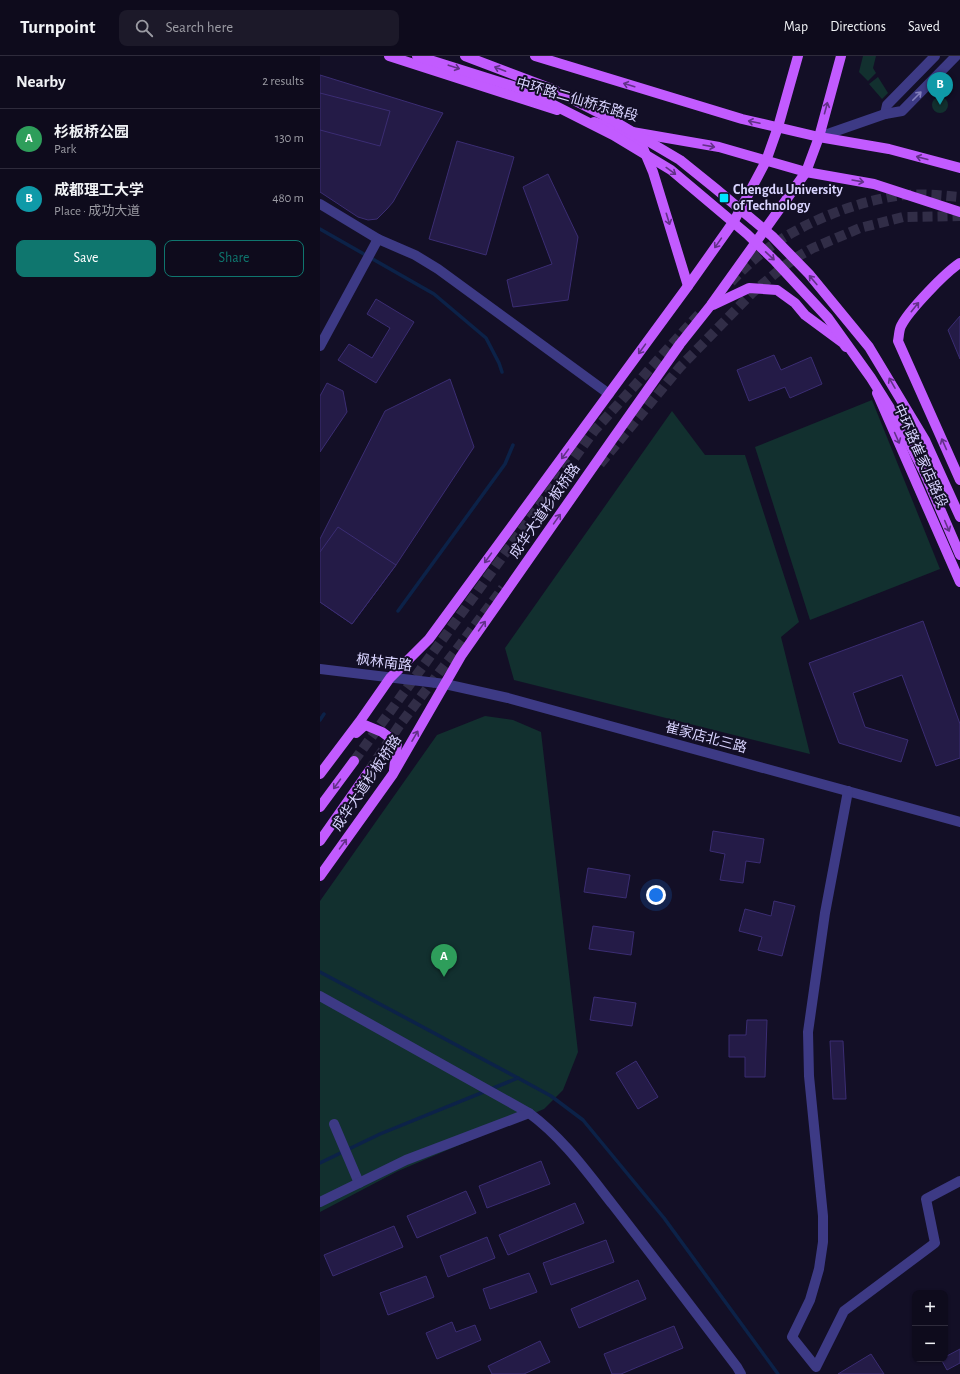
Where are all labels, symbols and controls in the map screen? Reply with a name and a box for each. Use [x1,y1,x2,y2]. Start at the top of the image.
search box [119,10,399,46]
icon: search [133,17,155,39]
text: Turnpoint [20,18,95,37]
text: Search here [165,20,233,35]
text: Map [784,20,808,34]
text: Directions [830,20,886,34]
text: Saved [908,20,940,34]
one-way arrow [447,64,460,71]
one-way arrow [494,65,506,73]
pin: B [927,72,953,105]
text: Nearby [16,73,66,90]
street label: 中环路二仙桥东路段 [515,74,640,124]
text: 2 results [262,75,304,88]
one-way arrow [623,81,636,88]
one-way arrow [912,91,922,101]
one-way arrow [823,102,831,115]
one-way arrow [747,117,760,125]
text: 杉板桥公园 [54,125,129,140]
text: A [25,132,33,145]
text: 130 m [275,132,304,145]
one-way arrow [702,142,715,150]
text: Park [54,143,76,156]
one-way arrow [916,154,929,161]
one-way arrow [666,167,677,175]
one-way arrow [851,178,864,186]
text: 成都理工大学 [54,183,144,198]
place label: Chengdu University of Technology [733,183,844,213]
text: B [25,192,33,205]
text: 480 m [272,192,304,205]
marker: Chengdu University of Technology [718,192,730,204]
text: Place · 成功大道 [54,205,140,218]
one-way arrow [664,213,672,225]
one-way arrow [714,238,722,249]
button: Save [16,240,156,277]
button: Share [164,240,304,277]
one-way arrow [765,251,775,260]
one-way arrow [809,274,818,285]
one-way arrow [911,302,919,313]
one-way arrow [638,343,646,354]
one-way arrow [887,377,895,389]
street label: 中环路崔家店路段 [891,401,951,510]
one-way arrow [893,431,901,443]
one-way arrow [940,438,948,450]
one-way arrow [561,448,569,459]
street label: 成华大道杉板桥路 [506,460,583,561]
one-way arrow [553,514,561,525]
one-way arrow [944,520,952,532]
one-way arrow [484,553,492,564]
one-way arrow [478,620,487,631]
street label: 枫林南路 [355,652,413,673]
street label: 崔家店北三路 [664,718,749,756]
one-way arrow [411,730,419,742]
street label: 成华大道杉板桥路 [328,732,404,833]
one-way arrow [333,778,341,789]
one-way arrow [339,839,347,850]
your location [646,885,666,905]
pin: A [431,944,457,977]
map controls [912,1290,948,1362]
button: + [912,1290,948,1326]
button: − [912,1326,948,1362]

